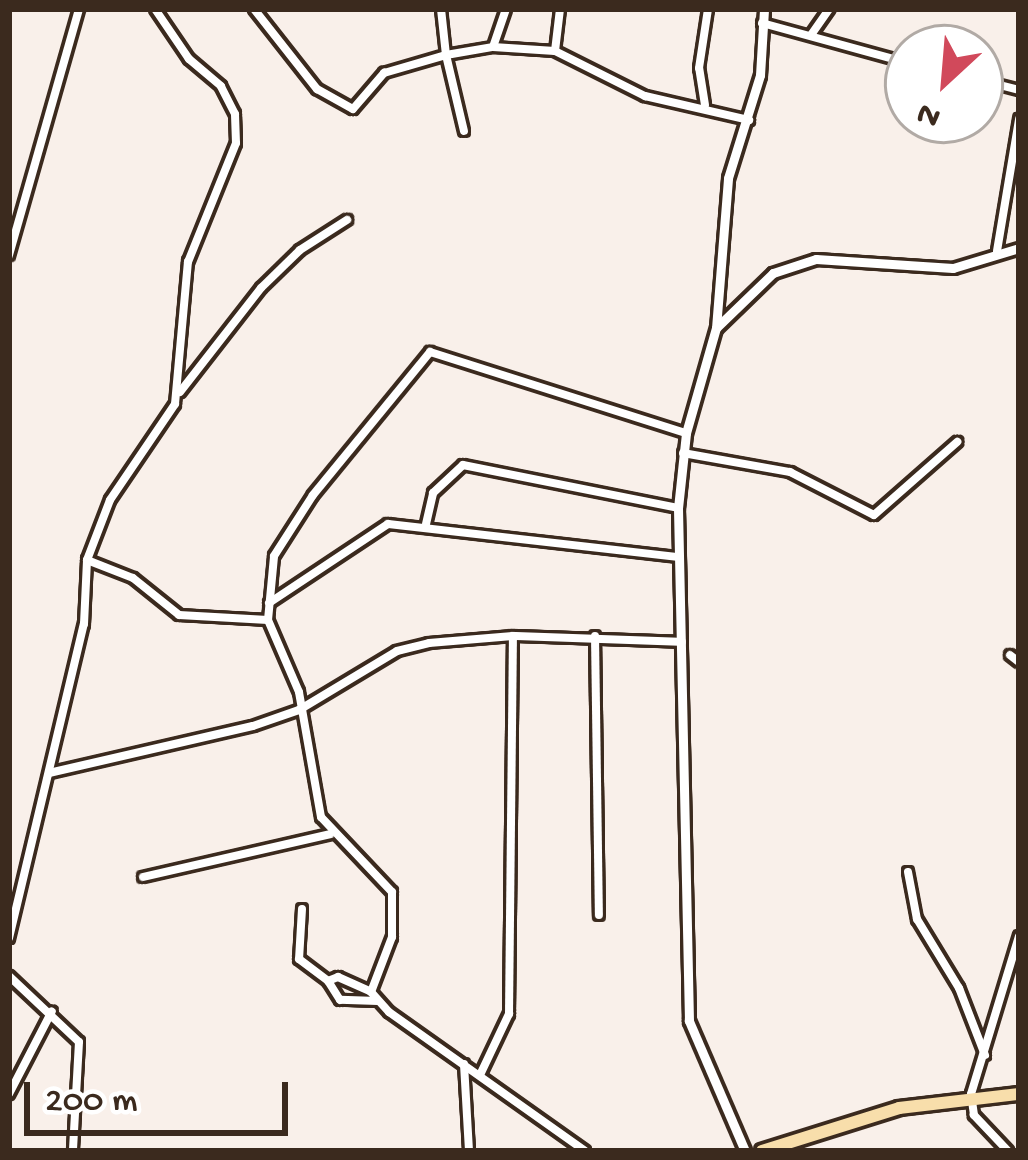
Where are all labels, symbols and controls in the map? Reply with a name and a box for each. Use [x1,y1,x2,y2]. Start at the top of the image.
north arrow [884,24,1004,144]
text: N [912,92,948,135]
scale bar [30,1058,294,1132]
text: 200 m [45,1081,138,1124]

